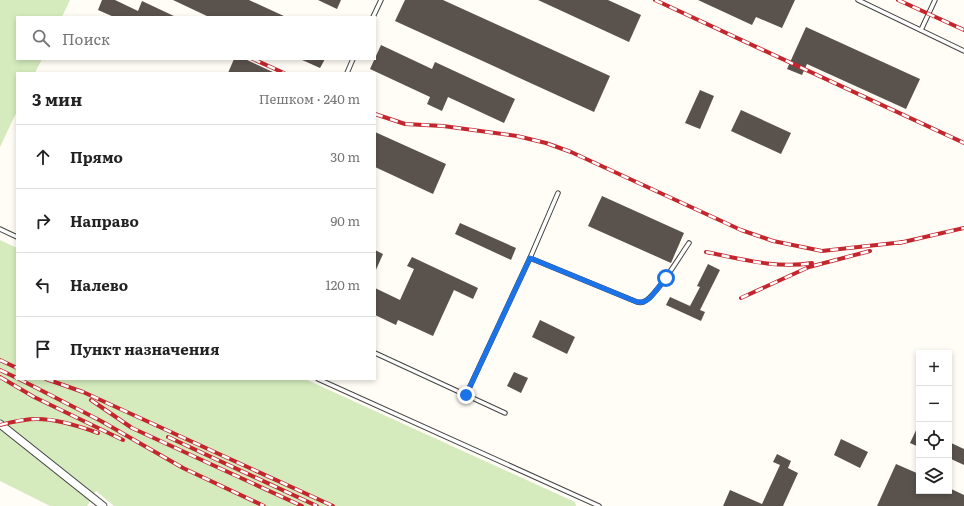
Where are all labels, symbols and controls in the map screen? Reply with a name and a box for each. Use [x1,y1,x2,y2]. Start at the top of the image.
search box [16,16,376,60]
icon: search [30,27,52,49]
text: Поиск [62,27,110,50]
text: 3 мин [32,86,82,111]
text: Пешком · 240 m [259,89,360,108]
text: Прямо [70,145,123,168]
icon: ahead [32,146,54,168]
text: 30 m [330,147,360,166]
text: Направо [70,209,139,232]
icon: right [32,210,54,232]
text: 90 m [330,211,360,230]
route start [657,269,675,287]
text: Налево [70,273,128,296]
icon: left [32,274,54,296]
text: 120 m [325,275,360,294]
text: Пункт назначения [70,337,220,360]
icon: arrive [32,338,54,360]
map controls [916,350,952,494]
button: + [916,350,952,386]
route end [457,386,475,404]
button: − [916,386,952,422]
button: locate [916,422,952,458]
button: layers [916,458,952,494]

